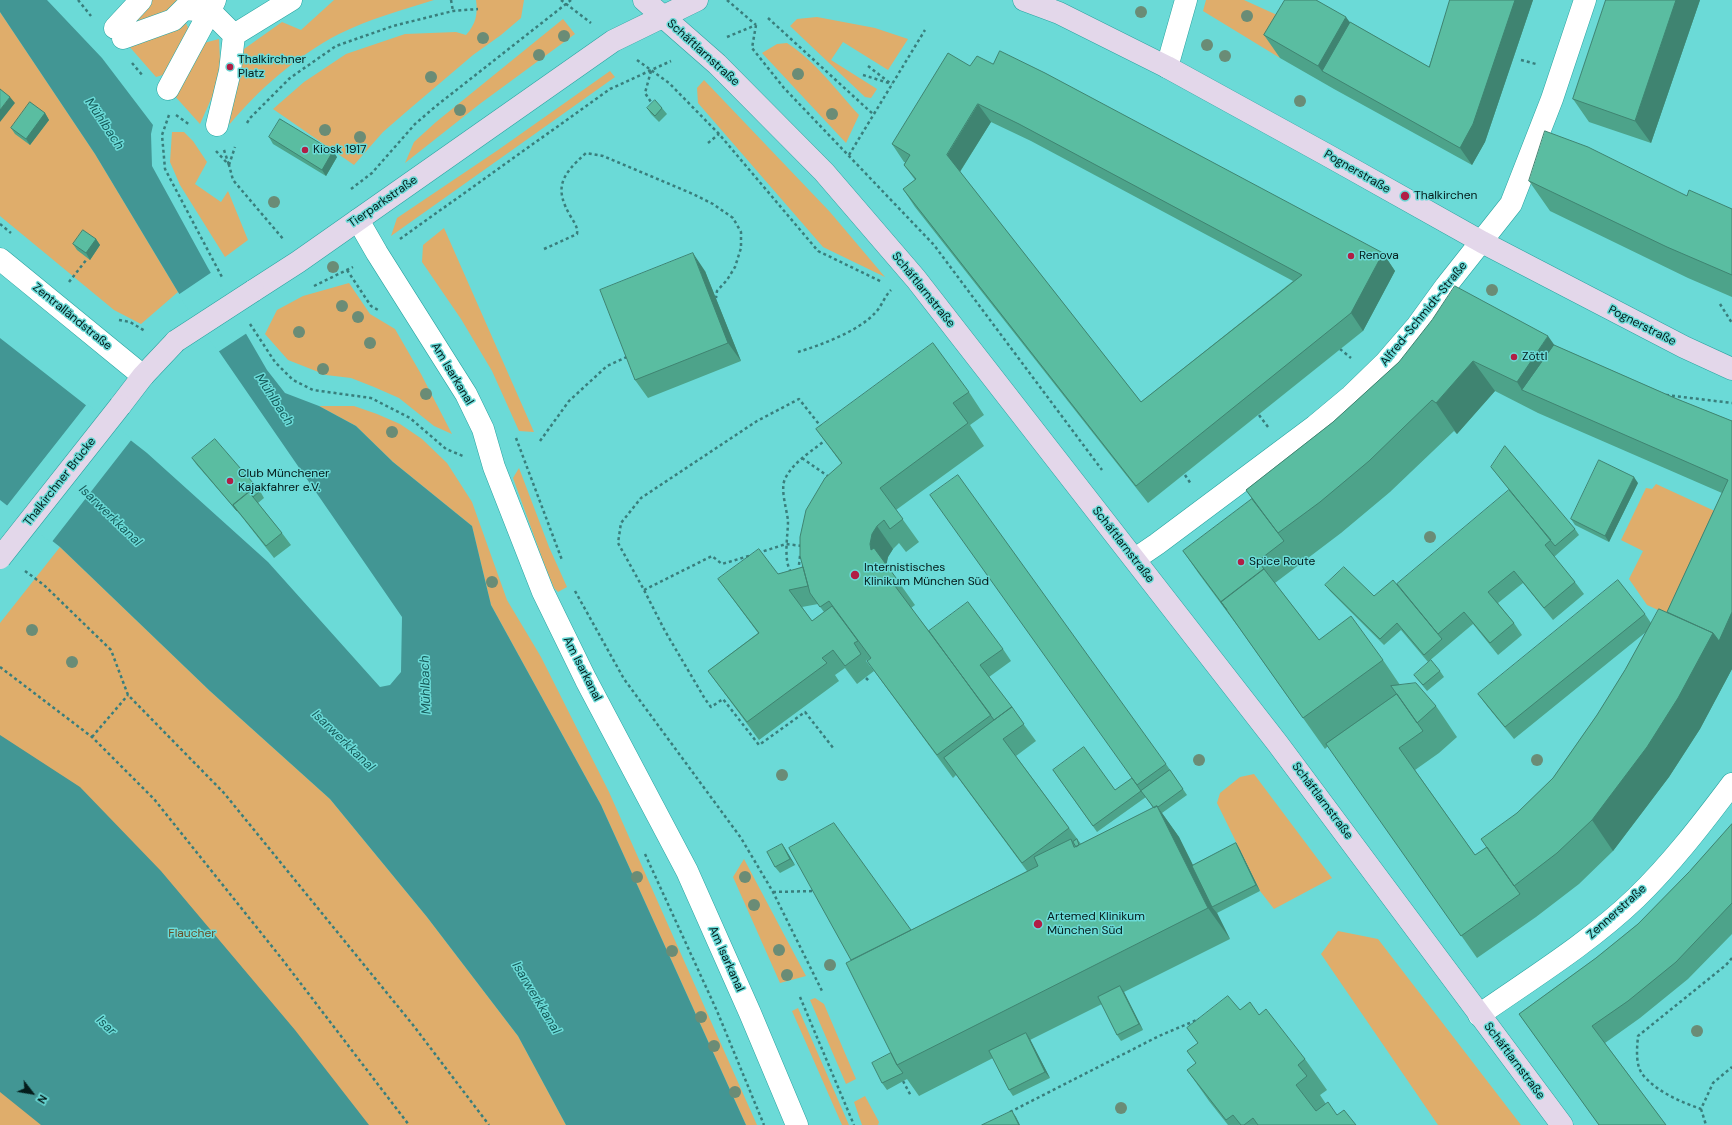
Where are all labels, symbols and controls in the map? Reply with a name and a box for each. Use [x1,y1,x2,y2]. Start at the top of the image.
street label: Schäftlarnstraße [664,17,742,89]
place label: Thalkirchner Platz [238,53,306,81]
marker: Thalkirchner Platz [225,62,235,72]
water label: Mühlbach [81,95,127,153]
place label: Kiosk 1917 [313,143,366,157]
marker: Kiosk 1917 [300,145,310,155]
street label: Pognerstraße [1321,147,1393,197]
street label: Tierparkstraße [346,173,420,231]
place label: Thalkirchen [1414,189,1477,203]
marker: Thalkirchen [1399,190,1411,202]
street label: Schäftlarnstraße [888,249,958,331]
place label: Renova [1359,249,1399,263]
marker: Renova [1346,251,1356,261]
street label: Alfred-Schmidt-Straße [1378,259,1470,369]
street label: Zentralländstraße [29,281,115,353]
street label: Pognerstraße [1606,303,1678,349]
street label: Am Isarkanal [428,340,476,408]
place label: Zöttl [1522,350,1547,364]
marker: Zöttl [1509,352,1519,362]
water label: Mühlbach [251,371,297,429]
street label: Thalkirchner Brücke [21,435,99,529]
place label: Club Münchener Kajakfahrer e.V. [238,467,329,495]
marker: Club Münchener Kajakfahrer e.V. [225,476,235,486]
water label: Isarwerkkanal [75,482,145,550]
street label: Schäftlarnstraße [1089,504,1157,586]
place label: Spice Route [1249,555,1315,569]
marker: Spice Route [1236,557,1246,567]
place label: Internistisches Klinikum München Süd [864,561,989,589]
marker: Internistisches Klinikum München Süd [849,569,861,581]
street label: Am Isarkanal [560,634,604,704]
water label: Mühlbach [417,655,435,715]
water label: Isarwerkkanal [308,707,378,775]
street label: Schäftlarnstraße [1288,760,1356,842]
street label: Zennerstraße [1585,882,1649,942]
place label: Artemed Klinikum München Süd [1047,910,1145,938]
marker: Artemed Klinikum München Süd [1032,918,1044,930]
street label: Am Isarkanal [705,924,747,994]
park label: Flaucher [168,927,216,941]
water label: Isarwerkkanal [508,959,564,1037]
water label: Isar [93,1013,119,1039]
street label: Schäftlarnstraße [1480,1020,1548,1102]
north arrow [12,1073,52,1113]
text: N [34,1092,50,1106]

